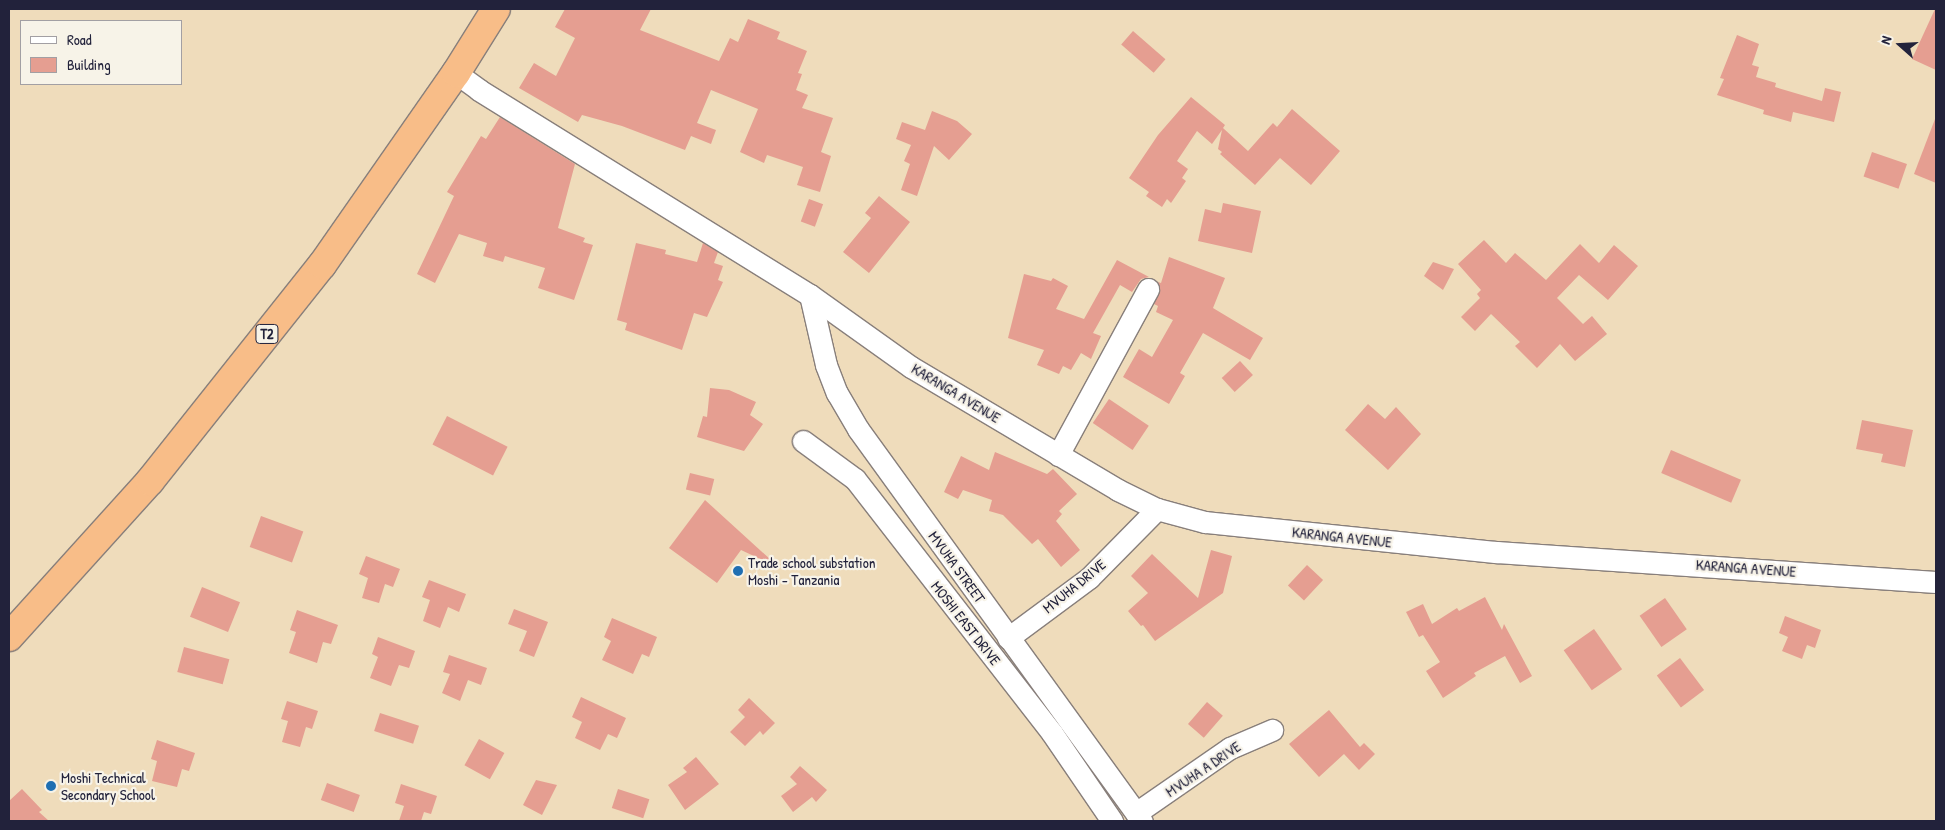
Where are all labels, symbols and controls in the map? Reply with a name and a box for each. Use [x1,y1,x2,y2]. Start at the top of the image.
legend [20,20,182,85]
north arrow [1875,20,1925,70]
text: Road [67,29,92,50]
text: N [1875,33,1896,47]
text: Building [67,54,111,75]
road number: T2 [254,322,280,346]
street label: KARANGA AVENUE [908,359,1004,427]
street label: KARANGA AVENUE [1291,523,1393,551]
street label: MVUHA STREET [925,528,989,606]
place label: Trade school substation Moshi - Tanzania [748,553,875,588]
street label: MVUHA DRIVE [1039,555,1109,617]
street label: KARANGA AVENUE [1695,556,1797,580]
marker: Trade school substation Moshi - Tanzania [732,565,744,577]
street label: MOSHI EAST DRIVE [928,577,1004,669]
street label: MVUHA A DRIVE [1162,737,1244,801]
place label: Moshi Technical Secondary School [61,768,155,803]
marker: Moshi Technical Secondary School [45,780,57,792]

